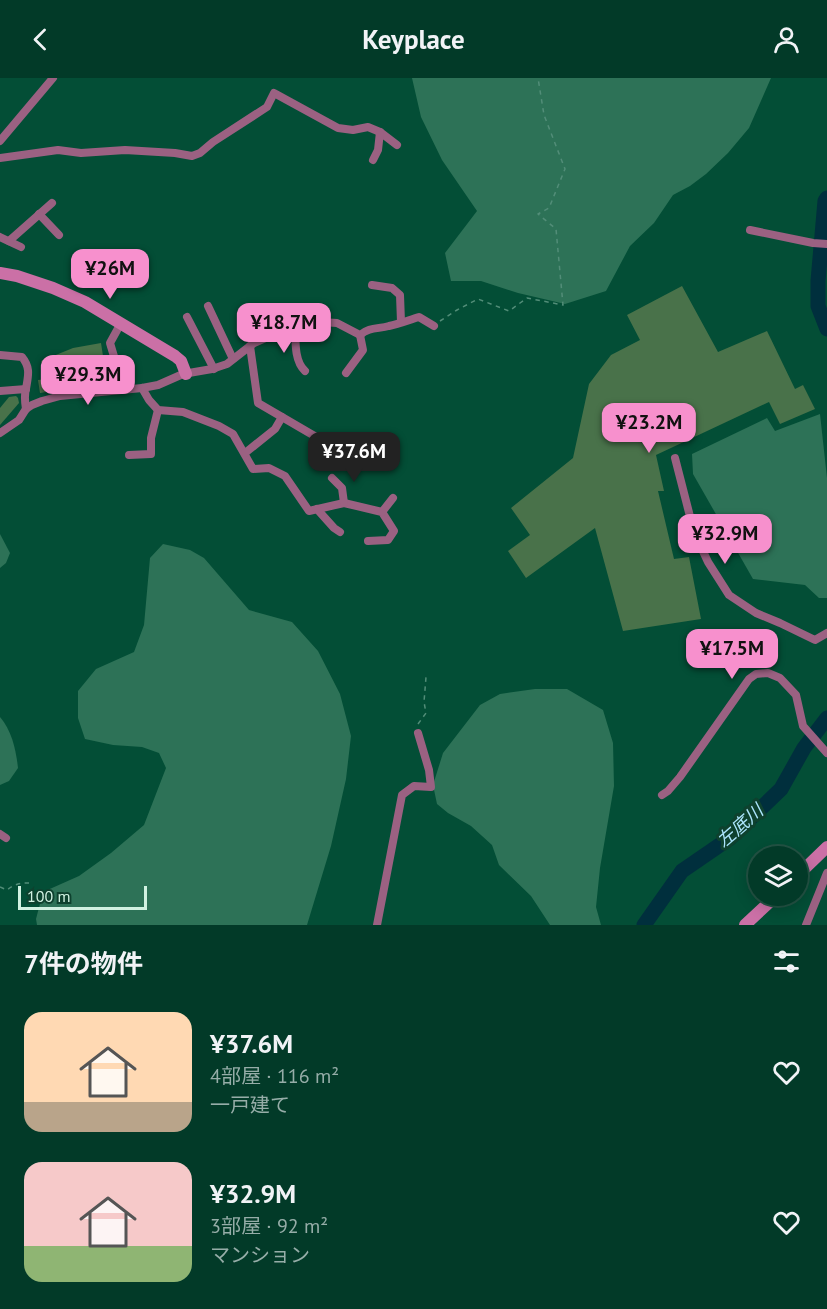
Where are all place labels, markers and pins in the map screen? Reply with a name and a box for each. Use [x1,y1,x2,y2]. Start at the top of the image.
pin: ¥26M [74,249,146,300]
pin: ¥18.7M [235,303,333,354]
pin: ¥29.3M [39,355,137,406]
pin: ¥23.2M [600,403,698,454]
pin: ¥37.6M [305,432,403,483]
pin: ¥32.9M [676,514,774,565]
pin: ¥17.5M [683,629,781,680]

